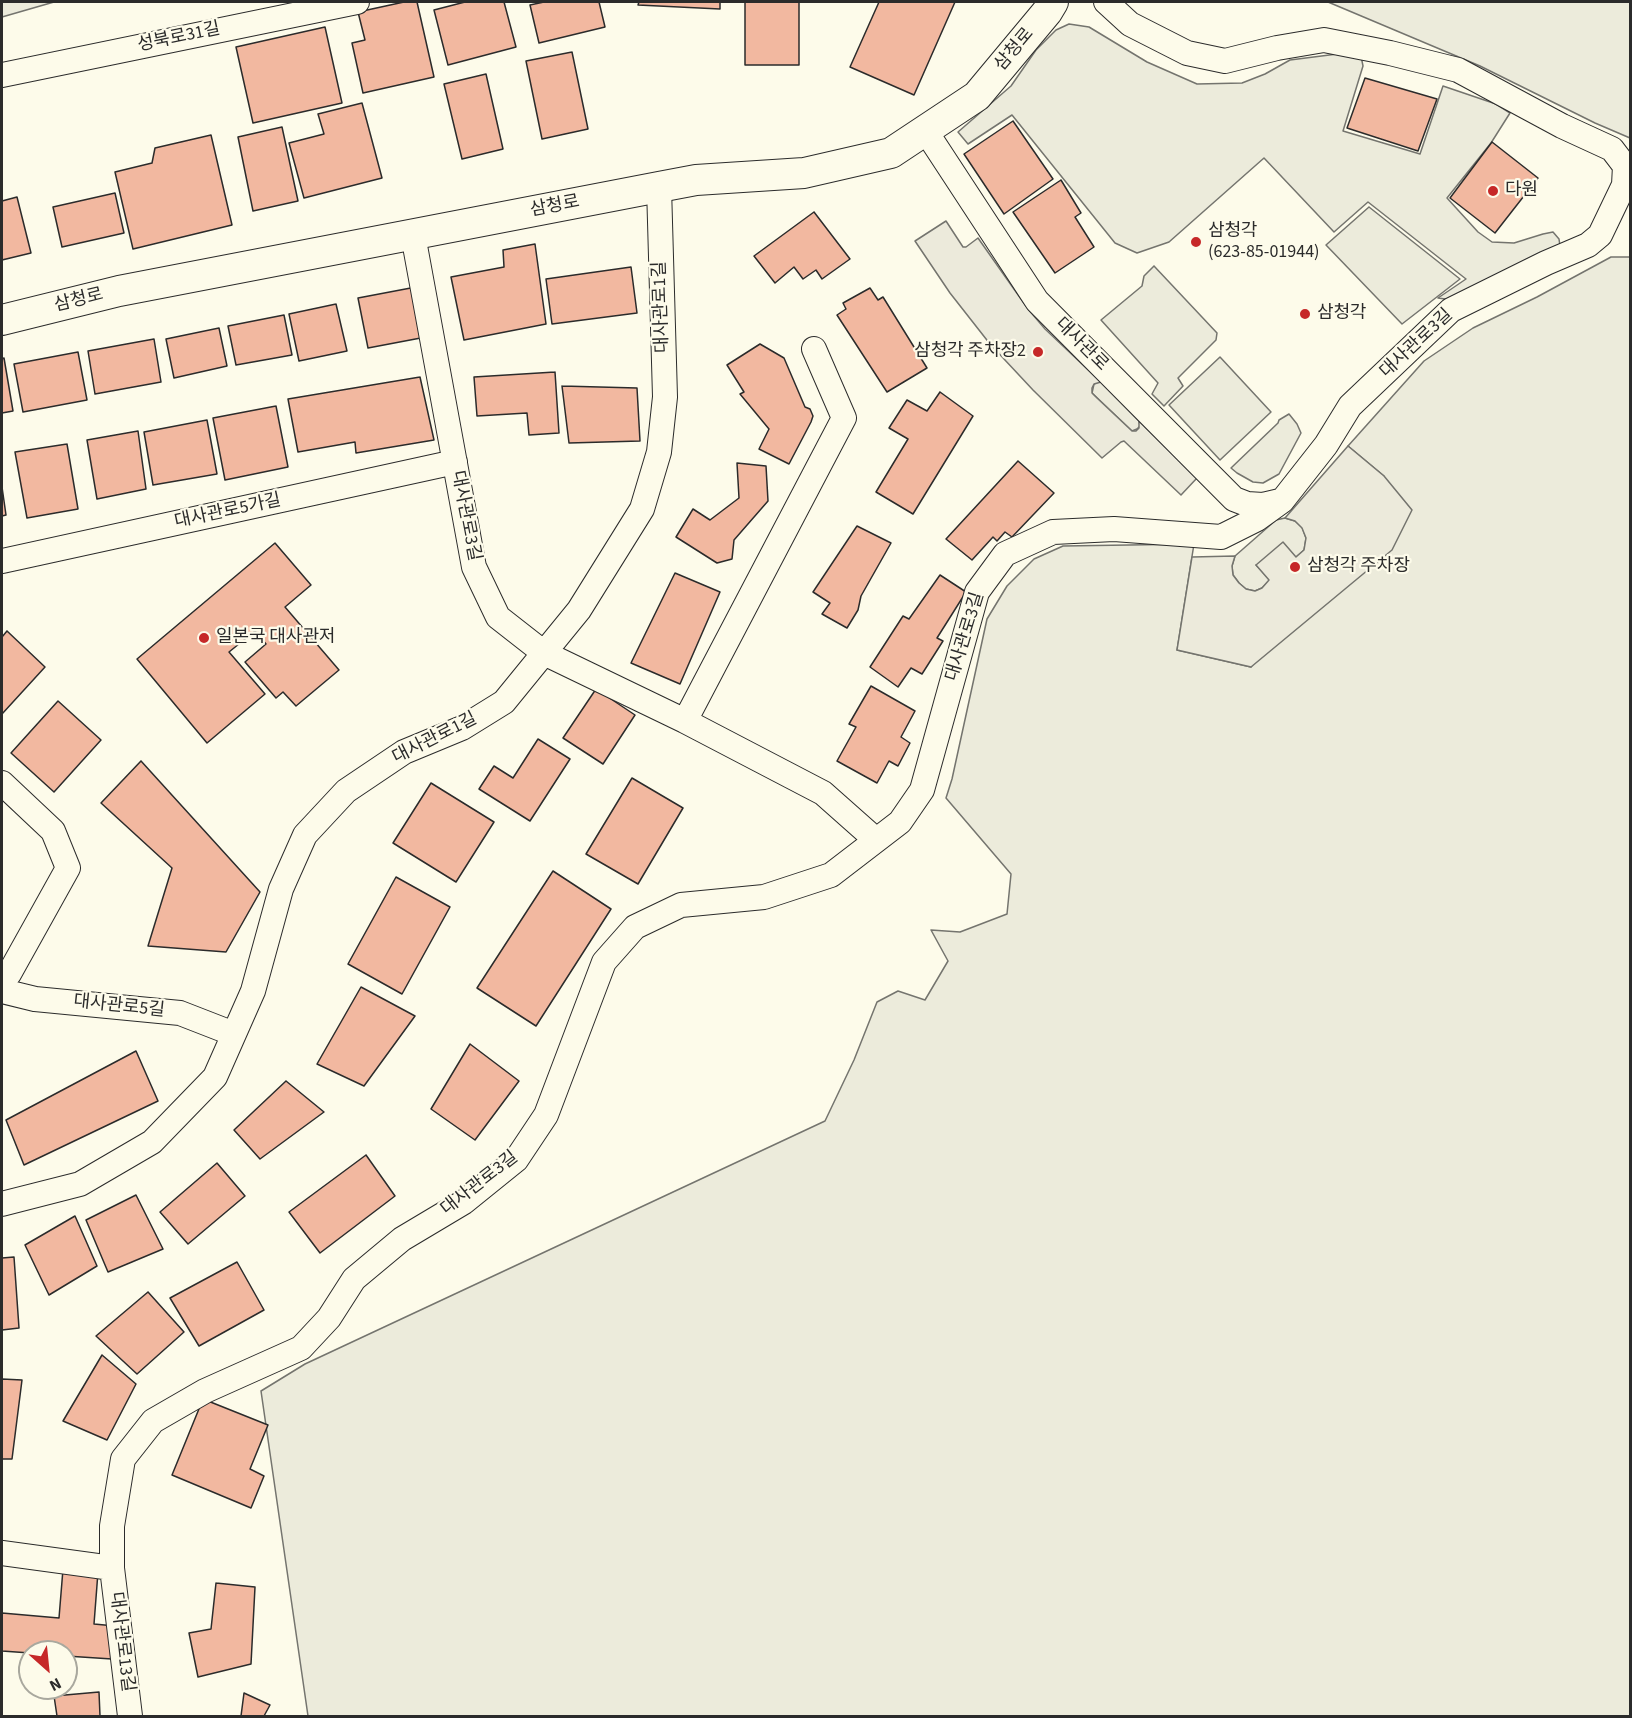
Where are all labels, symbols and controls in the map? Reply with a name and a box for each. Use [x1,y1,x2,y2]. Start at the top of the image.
street label: 성북로31길 [136,19,222,57]
street label: 삼청로 [991,24,1039,76]
place label: 다원 [1505,180,1538,202]
marker: 다원 [1486,184,1500,198]
street label: 삼청로 [529,192,581,222]
place label: 삼청각 (623-85-01944) [1208,221,1320,264]
marker: 삼청각 (623-85-01944) [1189,235,1203,249]
street label: 대사관로1길 [650,261,674,353]
street label: 삼청로 [52,285,106,317]
place label: 삼청각 [1317,303,1367,325]
street label: 대사관로3길 [1376,305,1458,383]
marker: 삼청각 [1298,307,1312,321]
street label: 대사관로 [1050,314,1112,376]
place label: 삼청각 주차장2 [914,341,1026,363]
marker: 삼청각 주차장2 [1031,345,1045,359]
street label: 대사관로3길 [446,469,484,563]
street label: 대사관로5가길 [173,490,283,534]
place label: 삼청각 주차장 [1307,556,1410,578]
marker: 삼청각 주차장 [1288,560,1302,574]
street label: 대사관로3길 [942,590,990,684]
place label: 일본국 대사관저 [216,627,336,649]
marker: 일본국 대사관저 [197,631,211,645]
street label: 대사관로1길 [389,709,481,769]
street label: 대사관로5길 [72,991,166,1023]
street label: 대사관로3길 [437,1147,523,1221]
street label: 대사관로13길 [104,1591,138,1693]
north arrow [18,1640,78,1700]
text: N [46,1672,65,1696]

